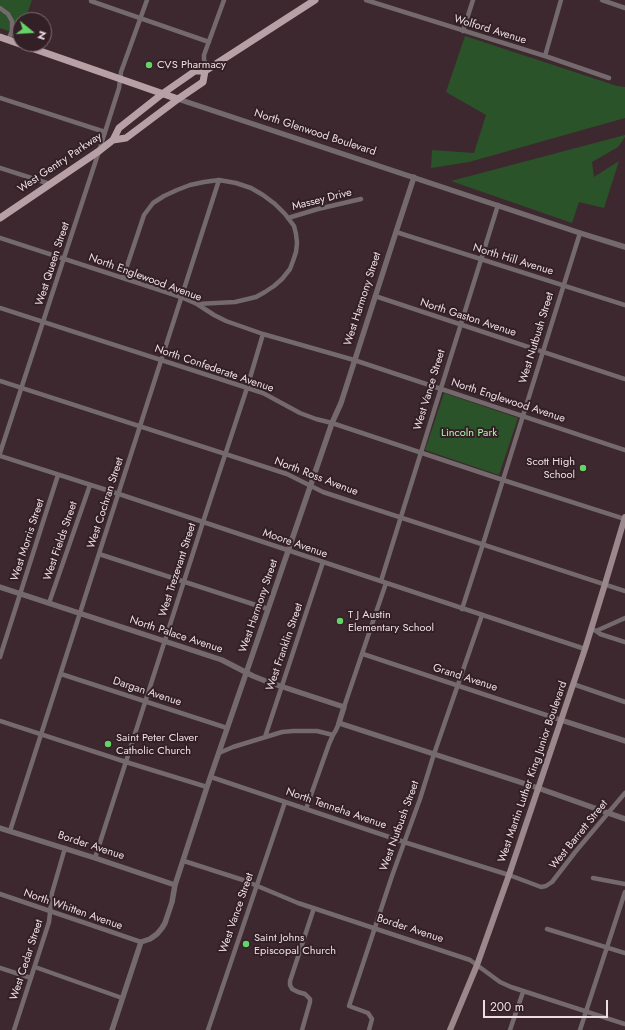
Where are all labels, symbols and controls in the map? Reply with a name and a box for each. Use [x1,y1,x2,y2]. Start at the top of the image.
north arrow [12,12,52,52]
street label: Wolford Avenue [452,13,528,47]
text: N [34,29,51,42]
place label: CVS Pharmacy [157,58,226,72]
marker: CVS Pharmacy [144,60,154,70]
street label: North Glenwood Boulevard [252,107,378,159]
street label: West Gentry Parkway [16,130,104,196]
street label: Massey Drive [291,186,353,214]
street label: West Queen Street [33,221,73,307]
street label: North Hill Avenue [471,242,555,278]
street label: North Englewood Avenue [87,251,203,305]
street label: West Harmony Street [342,251,384,347]
street label: West Nutbush Street [517,291,557,385]
street label: North Gaston Avenue [418,296,518,340]
street label: North Confederate Avenue [153,342,275,396]
street label: West Vance Street [411,348,449,432]
street label: North Englewood Avenue [449,376,567,426]
park label: Lincoln Park [441,426,497,440]
street label: North Ross Avenue [272,455,360,499]
place label: Scott High School [526,455,575,481]
street label: West Cochran Street [85,456,127,550]
marker: Scott High School [578,463,588,473]
street label: West Morris Street [9,497,47,583]
street label: West Fields Street [41,500,81,582]
street label: West Trezevant Street [157,521,199,619]
street label: Moore Avenue [261,527,329,561]
street label: West Harmony Street [237,558,281,654]
street label: West Franklin Street [264,601,306,693]
place label: T J Austin Elementary School [348,608,434,634]
street label: North Palace Avenue [128,614,224,656]
marker: T J Austin Elementary School [335,616,345,626]
street label: Grand Avenue [431,661,499,695]
street label: Dargan Avenue [111,675,183,709]
street label: West Martin Luther King Junior Boulevard [496,680,570,864]
place label: Saint Peter Claver Catholic Church [116,731,198,757]
marker: Saint Peter Claver Catholic Church [103,739,113,749]
street label: West Nutbush Street [378,779,422,873]
street label: North Tenneha Avenue [284,786,388,832]
street label: West Barrett Street [547,798,611,872]
street label: Border Avenue [56,829,126,863]
street label: West Vance Street [217,871,257,955]
street label: North Whitten Avenue [22,887,124,933]
street label: Border Avenue [375,912,445,946]
street label: West Cedar Street [8,918,46,1002]
place label: Saint Johns Episcopal Church [254,931,336,957]
marker: Saint Johns Episcopal Church [241,939,251,949]
scale bar [485,992,610,1018]
text: 200 m [490,998,524,1016]

